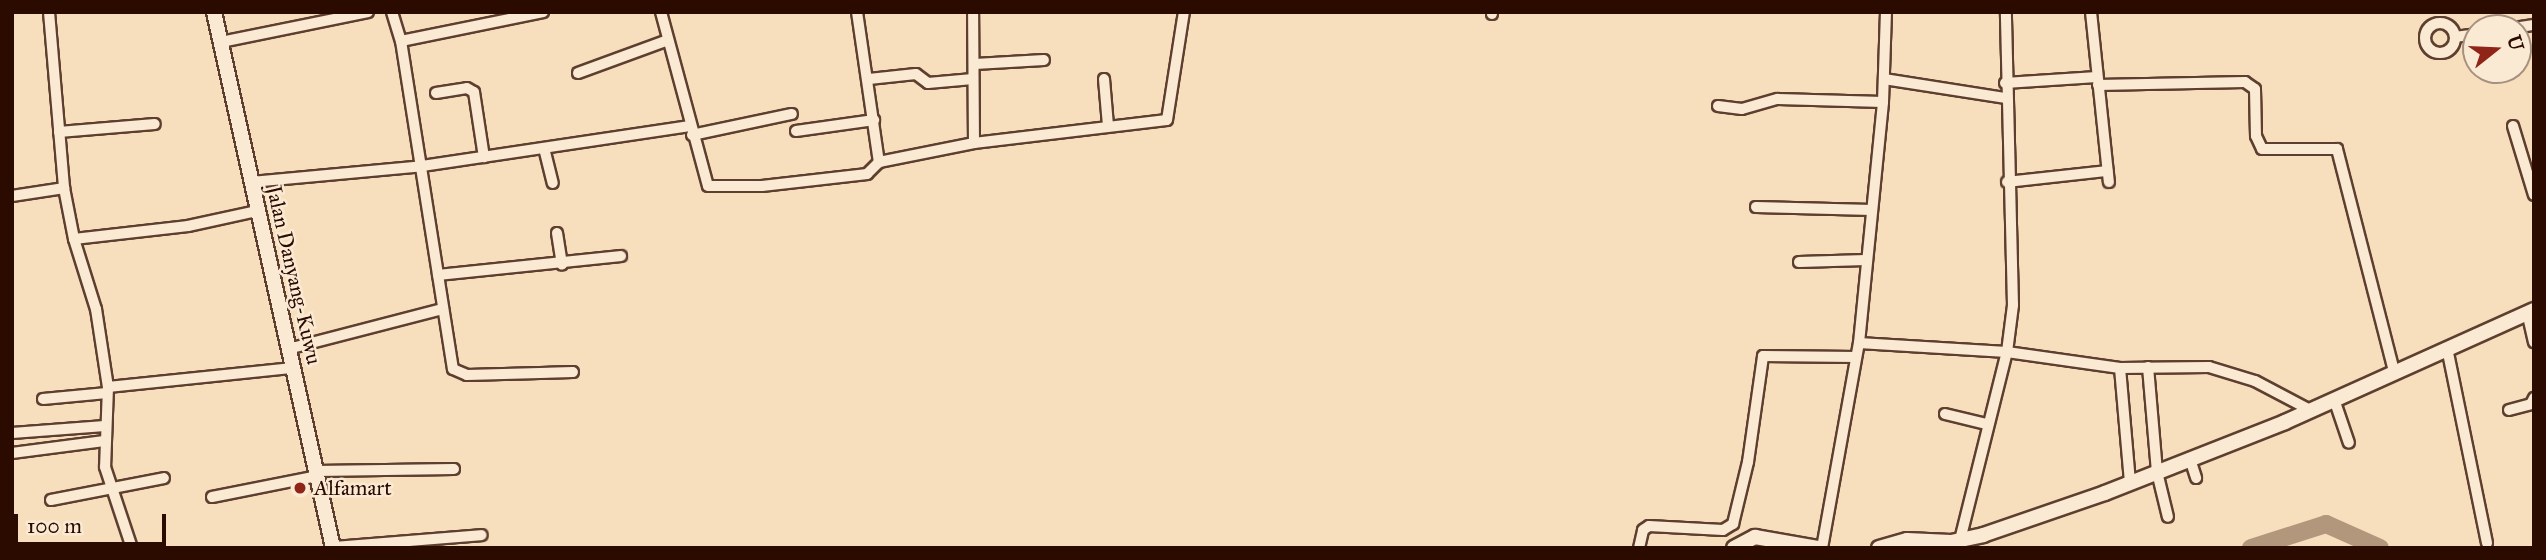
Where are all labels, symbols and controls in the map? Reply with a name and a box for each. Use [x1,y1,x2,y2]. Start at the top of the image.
north arrow [2462,14,2532,84]
text: U [2502,32,2529,54]
street label: Jalan Danyang-Kuwu [261,183,327,367]
place label: Alfamart [314,475,392,501]
marker: Alfamart [292,480,308,496]
scale bar [18,500,170,544]
text: 100 m [27,513,82,539]

